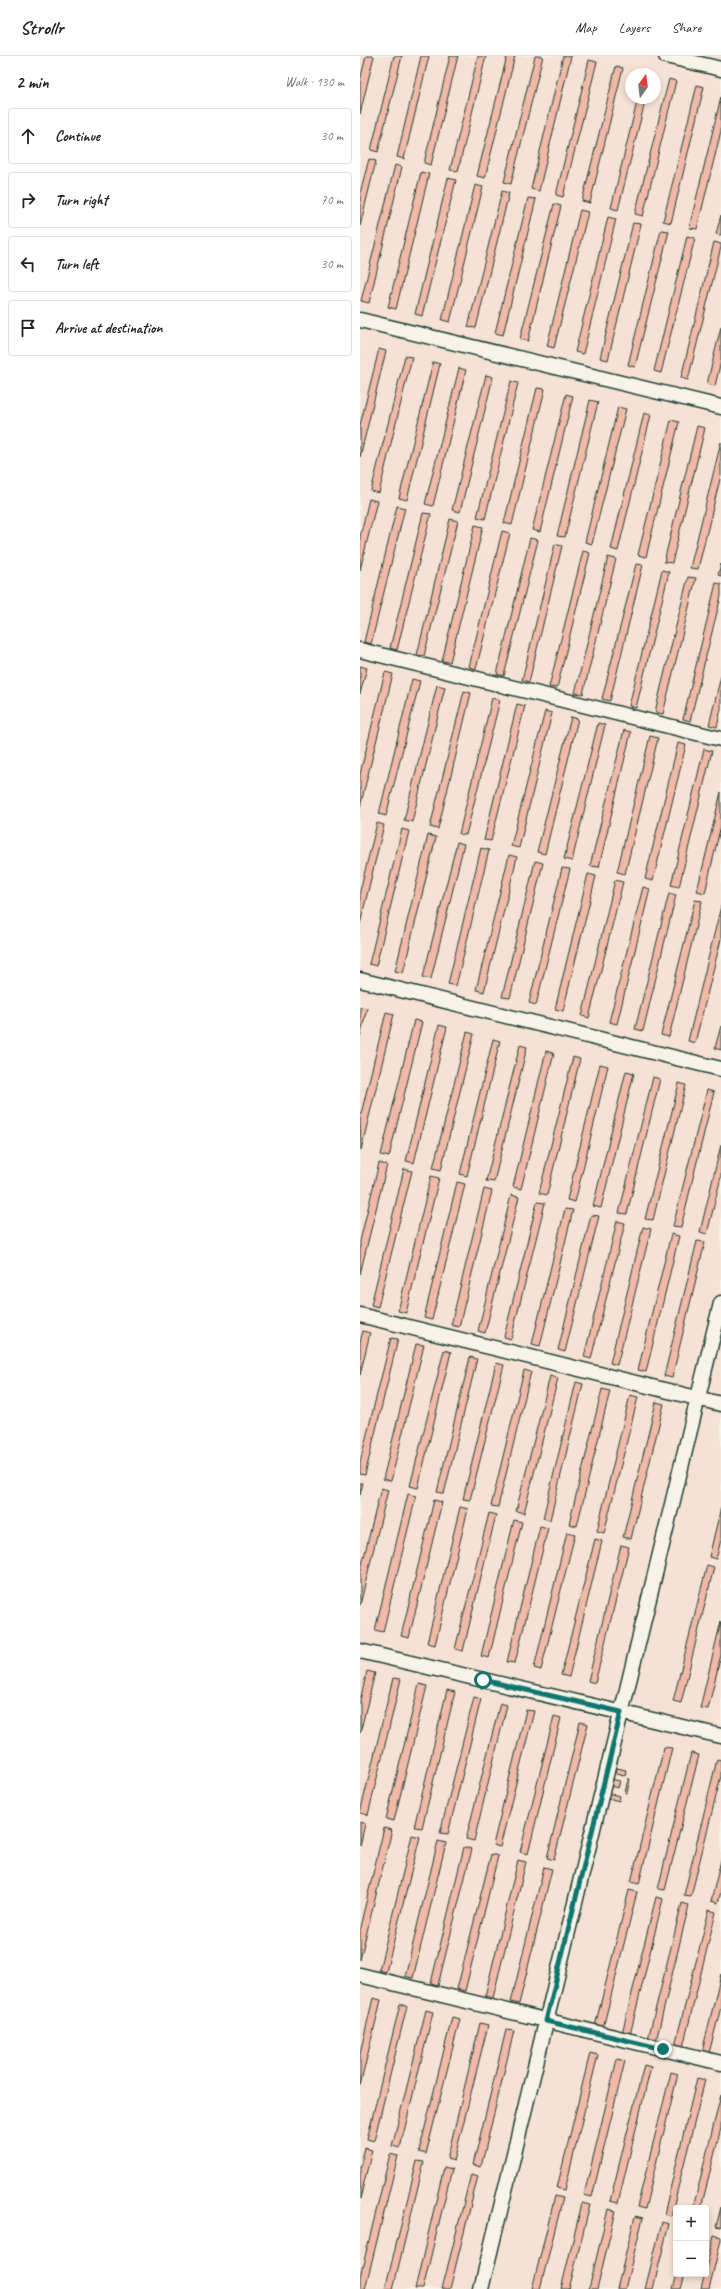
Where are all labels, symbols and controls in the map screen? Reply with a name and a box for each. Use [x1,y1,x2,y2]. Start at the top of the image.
text: Strollr [20,16,63,40]
text: Map [575,19,597,36]
text: Layers [619,19,650,36]
text: Share [672,19,701,36]
north arrow [625,68,661,104]
text: 2 min [16,72,49,93]
text: Walk · 130 m [285,74,344,90]
icon: ahead [17,125,39,147]
text: Continue [55,127,100,146]
text: 30 m [321,128,343,144]
icon: right [17,189,39,211]
text: Turn right [55,191,108,210]
text: 70 m [321,192,343,208]
icon: left [17,253,39,275]
text: Turn left [55,255,98,274]
text: 30 m [321,256,343,272]
icon: arrive [17,317,39,339]
text: Arrive at destination [55,319,162,338]
route start [474,1671,492,1689]
route end [654,2040,672,2058]
map controls [673,2205,709,2277]
button: + [673,2205,709,2241]
button: − [673,2241,709,2277]

